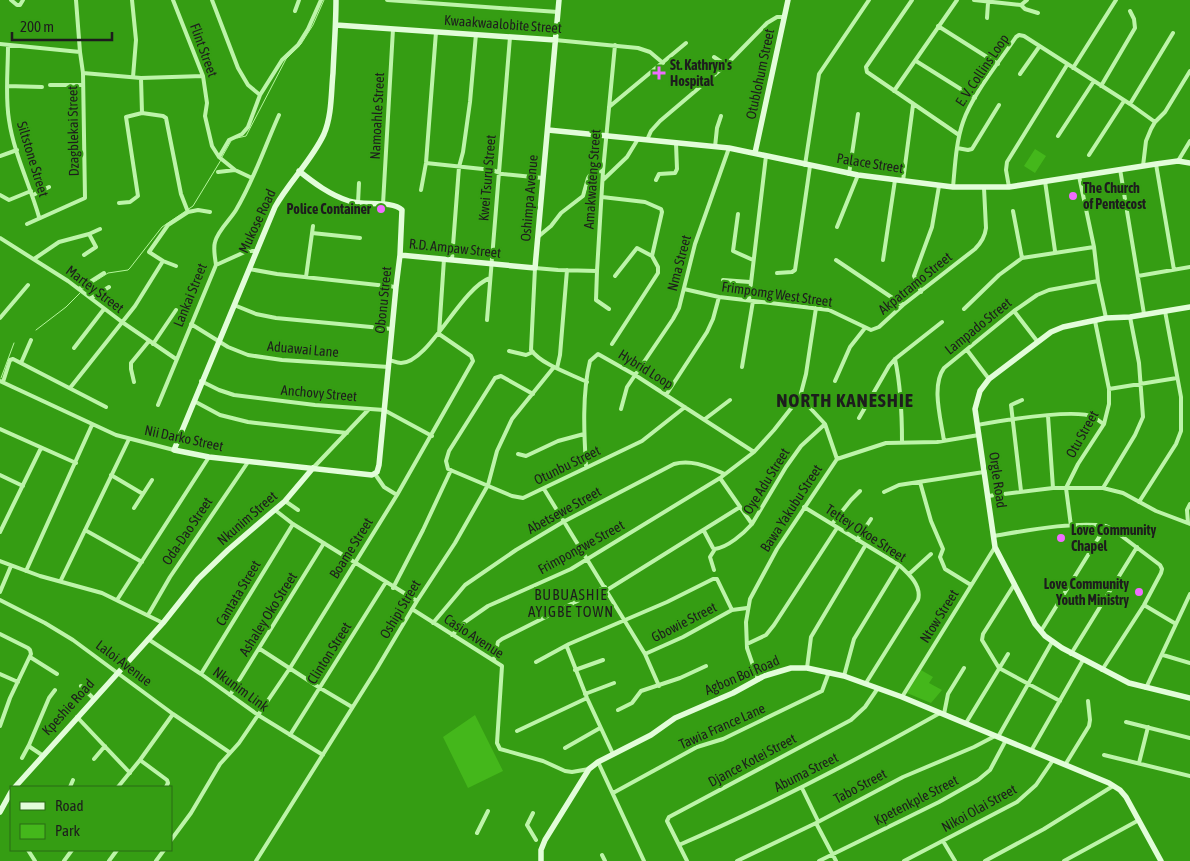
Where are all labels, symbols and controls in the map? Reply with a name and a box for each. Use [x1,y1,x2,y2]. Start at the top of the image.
scale bar [12,10,112,42]
street label: Kwaakwaalobite Street [444,12,562,36]
text: 200 m [20,18,54,35]
street label: Flint Street [187,21,221,79]
street label: Otublohum Street [743,27,777,121]
street label: E. V. Collins Loop [952,31,1012,109]
place label: St. Kathryn's Hospital [670,57,732,89]
marker: St. Kathryn's Hospital [652,66,666,80]
street label: Namoahle Street [367,72,387,160]
street label: Dzagblekai Street [64,86,82,176]
street label: Siltstone Street [14,119,52,199]
street label: Amakwateng Street [581,129,603,229]
street label: Kwei Tsuru Street [475,134,499,222]
street label: Palace Street [835,150,905,176]
street label: Oshimpa Avenue [517,154,541,242]
place label: The Church of Pentecost [1083,180,1146,212]
street label: Mukose Road [235,187,279,255]
marker: The Church of Pentecost [1067,190,1079,202]
place label: Police Container [287,201,372,217]
marker: Police Container [375,203,387,215]
street label: Nma Street [664,233,694,293]
street label: R.D. Ampaw Street [408,235,502,261]
street label: Akpatramo Street [875,249,955,317]
street label: Lankai Street [170,261,210,329]
street label: Martey Street [63,262,127,316]
street label: Obonu Street [372,266,394,334]
street label: Frimpomg West Street [721,278,833,310]
street label: Lampado Street [941,294,1015,358]
street label: Aduawai Lane [267,338,339,360]
street label: Hybrid Loop [616,346,677,392]
street label: Anchovy Street [280,382,358,404]
district label: NORTH KANESHIE [776,389,914,411]
street label: Otu Street [1062,408,1102,460]
street label: Nii Darko Street [143,422,225,454]
street label: Otunbu Street [531,442,603,488]
street label: Oye Adu Street [739,445,793,517]
street label: Orgle Road [986,451,1010,509]
street label: Bawa Yakubu Street [757,461,825,555]
street label: Abetsewe Street [524,483,604,537]
street label: Nkunim Street [214,488,280,548]
street label: Oda-Dao Street [158,494,216,568]
street label: Tettey Okoe Street [823,501,909,565]
street label: Boame Street [326,515,376,581]
street label: Frimpongwe Street [535,517,627,577]
place label: Love Community Chapel [1071,522,1157,554]
marker: Love Community Chapel [1055,532,1067,544]
street label: Cantata Street [212,557,264,629]
street label: Ashaley Oko Street [236,569,300,659]
place label: Love Community Youth Ministry [1044,576,1129,608]
street label: Oshipi Street [376,577,424,641]
district label: BUBUASHIE AYIGBE TOWN [528,586,614,620]
street label: Ntow Street [916,586,962,646]
marker: Love Community Youth Ministry [1133,586,1145,598]
street label: Gbowie Street [649,599,719,645]
street label: Casio Avenue [441,611,507,661]
street label: Clinton Street [304,619,354,687]
street label: Laloi Avenue [93,637,155,689]
street label: Agbon Boi Road [702,652,782,698]
street label: Nkunim Link [210,663,272,715]
street label: Kpeshie Road [39,676,97,738]
street label: Tawia France Lane [676,700,768,752]
street label: Djance Kotei Street [705,730,799,790]
street label: Abuma Street [771,749,841,795]
street label: Tabo Street [831,765,889,807]
street label: Kpetenkple Street [871,772,961,828]
street label: Nikoi Olai Street [939,781,1019,835]
legend [10,786,172,851]
text: Road [55,797,84,814]
text: Park [55,822,80,839]

